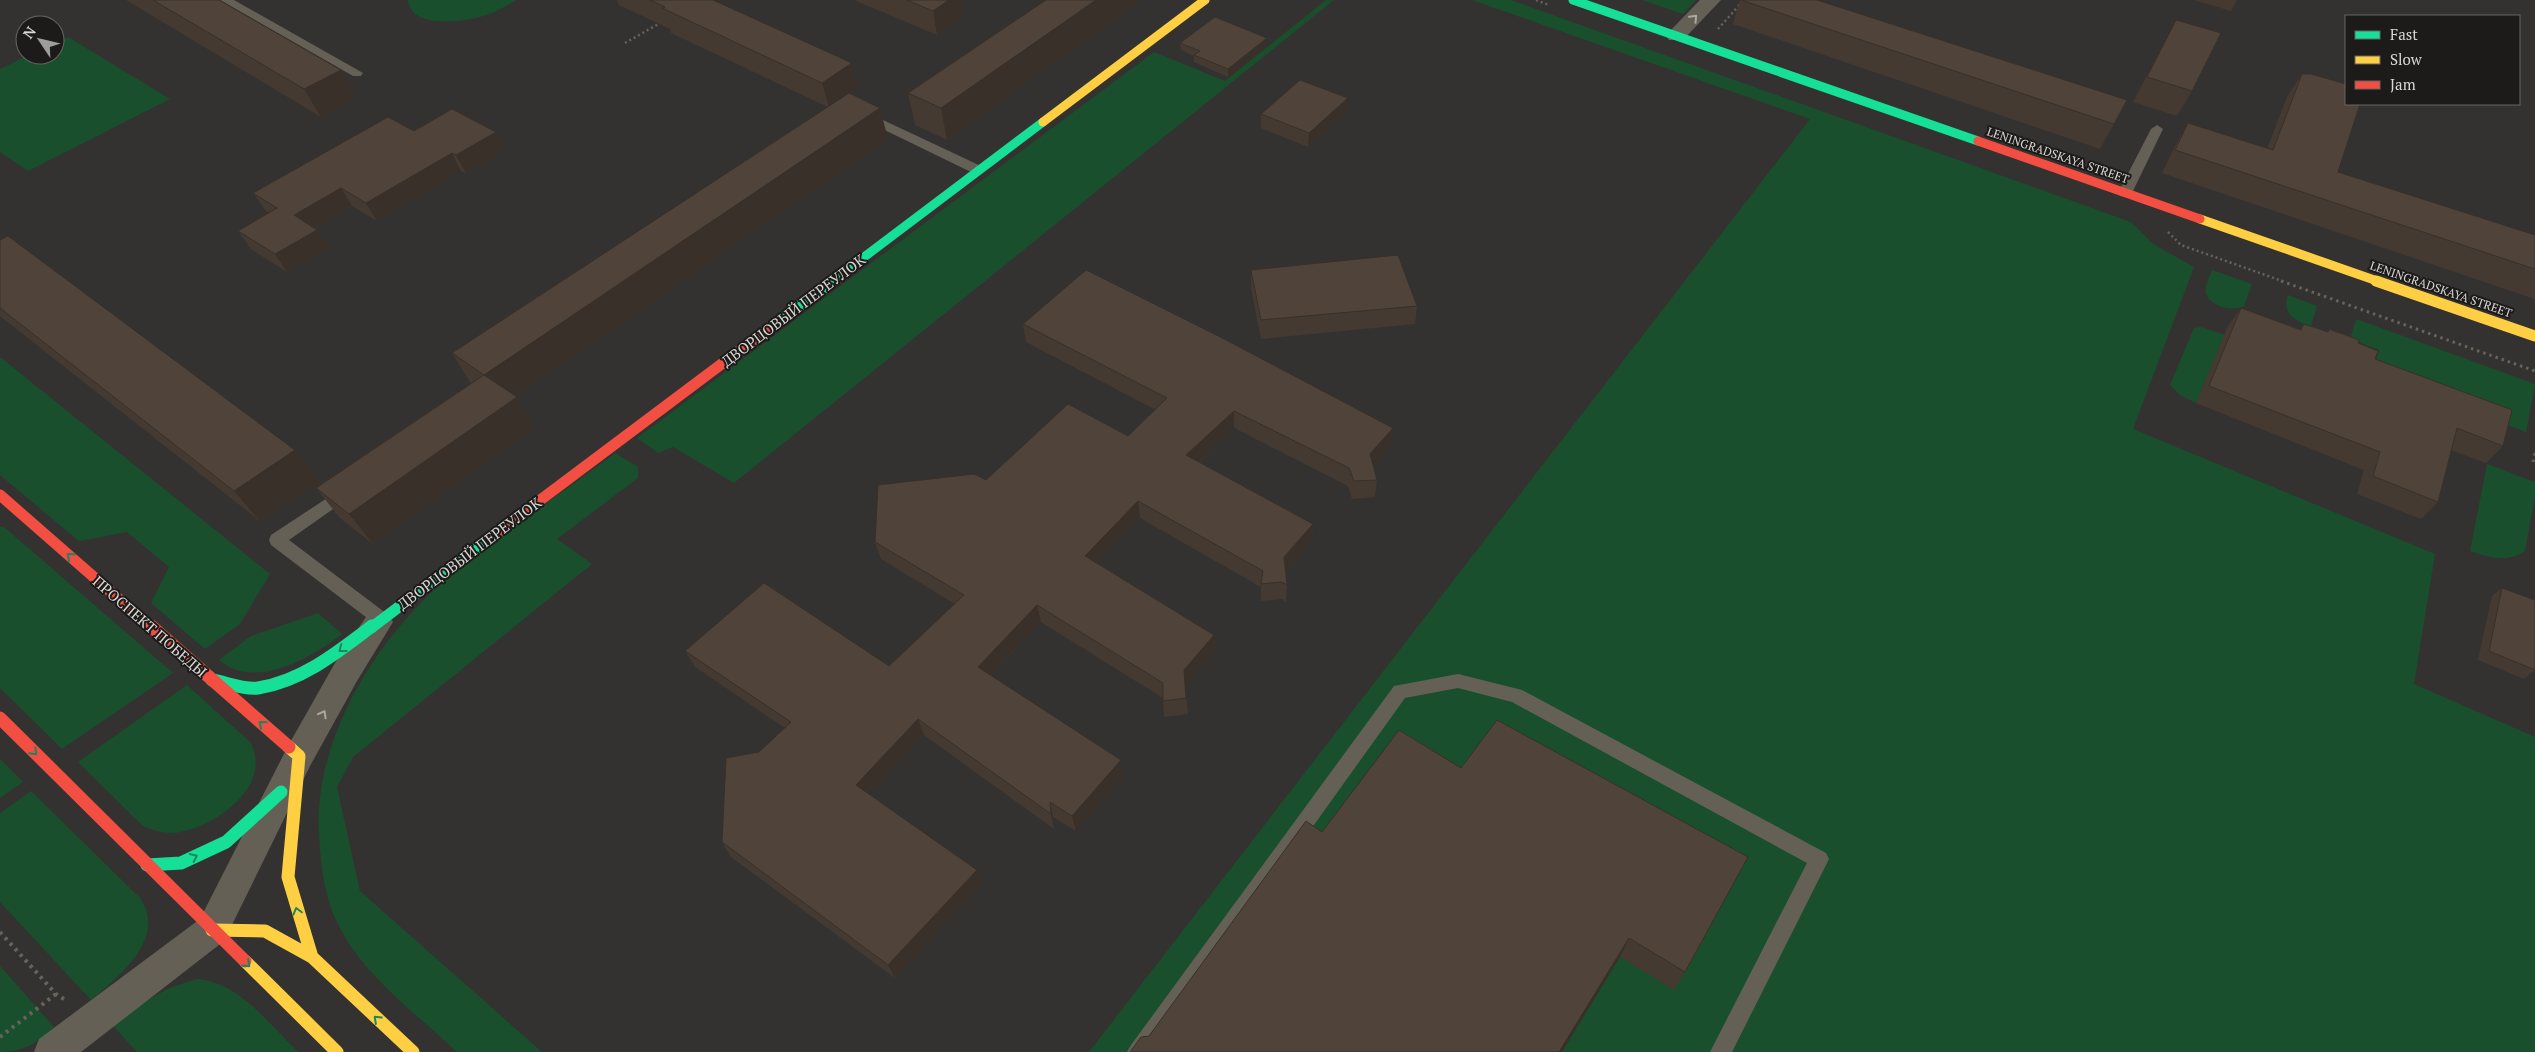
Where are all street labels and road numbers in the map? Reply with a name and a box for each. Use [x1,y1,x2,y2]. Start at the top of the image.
street label: LENINGRADSKAYA STREET [1985,124,2132,187]
street label: ДВОРЦОВЫЙ ПЕРЕУЛОК [717,249,869,371]
street label: LENINGRADSKAYA STREET [2368,258,2515,321]
street label: ДВОРЦОВЫЙ ПЕРЕУЛОК [393,492,545,614]
street label: ПРОСПЕКТ ПОБЕДЫ [89,571,211,681]

